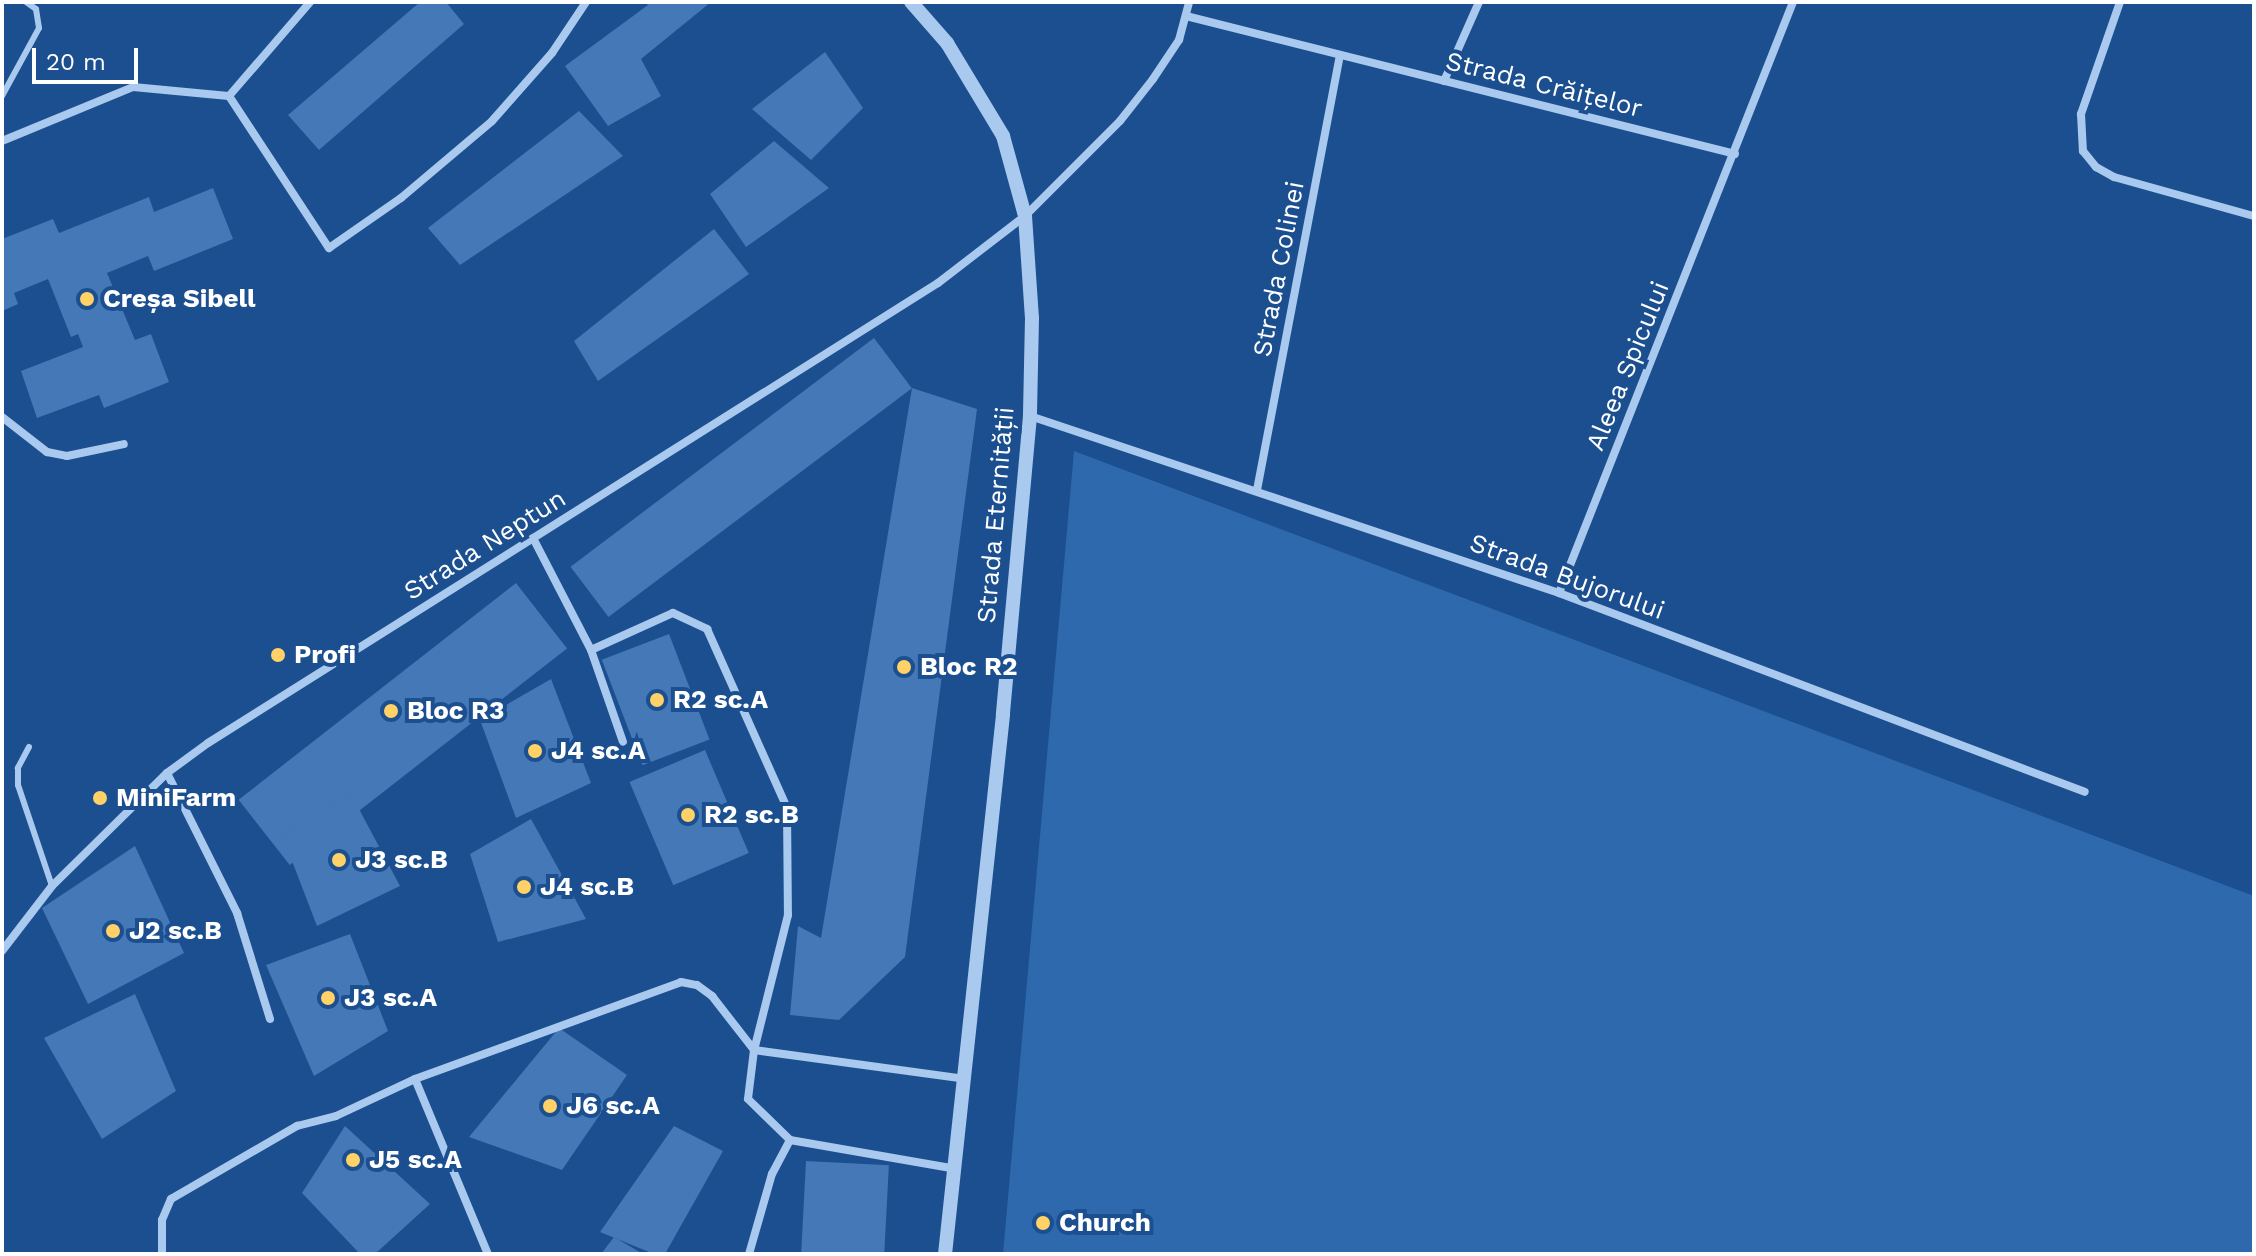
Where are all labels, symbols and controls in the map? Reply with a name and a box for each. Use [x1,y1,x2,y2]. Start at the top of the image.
scale bar [36,32,142,82]
street label: Strada Crăițelor [1442,45,1646,125]
text: 20 m [46,48,106,76]
street label: Strada Colinei [1247,178,1311,360]
street label: Aleea Spicului [1580,277,1676,455]
place label: Creșa Sibell [103,283,256,315]
marker: Creșa Sibell [78,290,96,308]
street label: Strada Eternității [971,405,1021,625]
street label: Strada Neptun [398,483,572,607]
street label: Strada Bujorului [1465,527,1669,627]
place label: Profi [294,639,356,671]
marker: Profi [269,646,287,664]
place label: Bloc R2 [920,651,1017,683]
marker: Bloc R2 [895,658,913,676]
place label: R2 sc.A [673,684,768,716]
marker: R2 sc.A [648,691,666,709]
place label: Bloc R3 [407,695,504,727]
marker: Bloc R3 [382,702,400,720]
place label: J4 sc.A [551,735,646,767]
marker: J4 sc.A [526,742,544,760]
place label: MiniFarm [116,782,236,814]
marker: MiniFarm [91,789,109,807]
place label: R2 sc.B [704,799,799,831]
marker: R2 sc.B [679,806,697,824]
place label: J3 sc.B [355,844,448,876]
marker: J3 sc.B [330,851,348,869]
place label: J4 sc.B [540,871,634,903]
marker: J4 sc.B [515,878,533,896]
place label: J2 sc.B [129,915,222,947]
marker: J2 sc.B [104,922,122,940]
place label: J3 sc.A [344,982,437,1014]
marker: J3 sc.A [319,989,337,1007]
place label: J6 sc.A [566,1090,660,1122]
marker: J6 sc.A [541,1097,559,1115]
place label: J5 sc.A [369,1144,462,1176]
marker: J5 sc.A [344,1151,362,1169]
place label: Church [1059,1207,1151,1239]
marker: Church [1034,1214,1052,1232]

